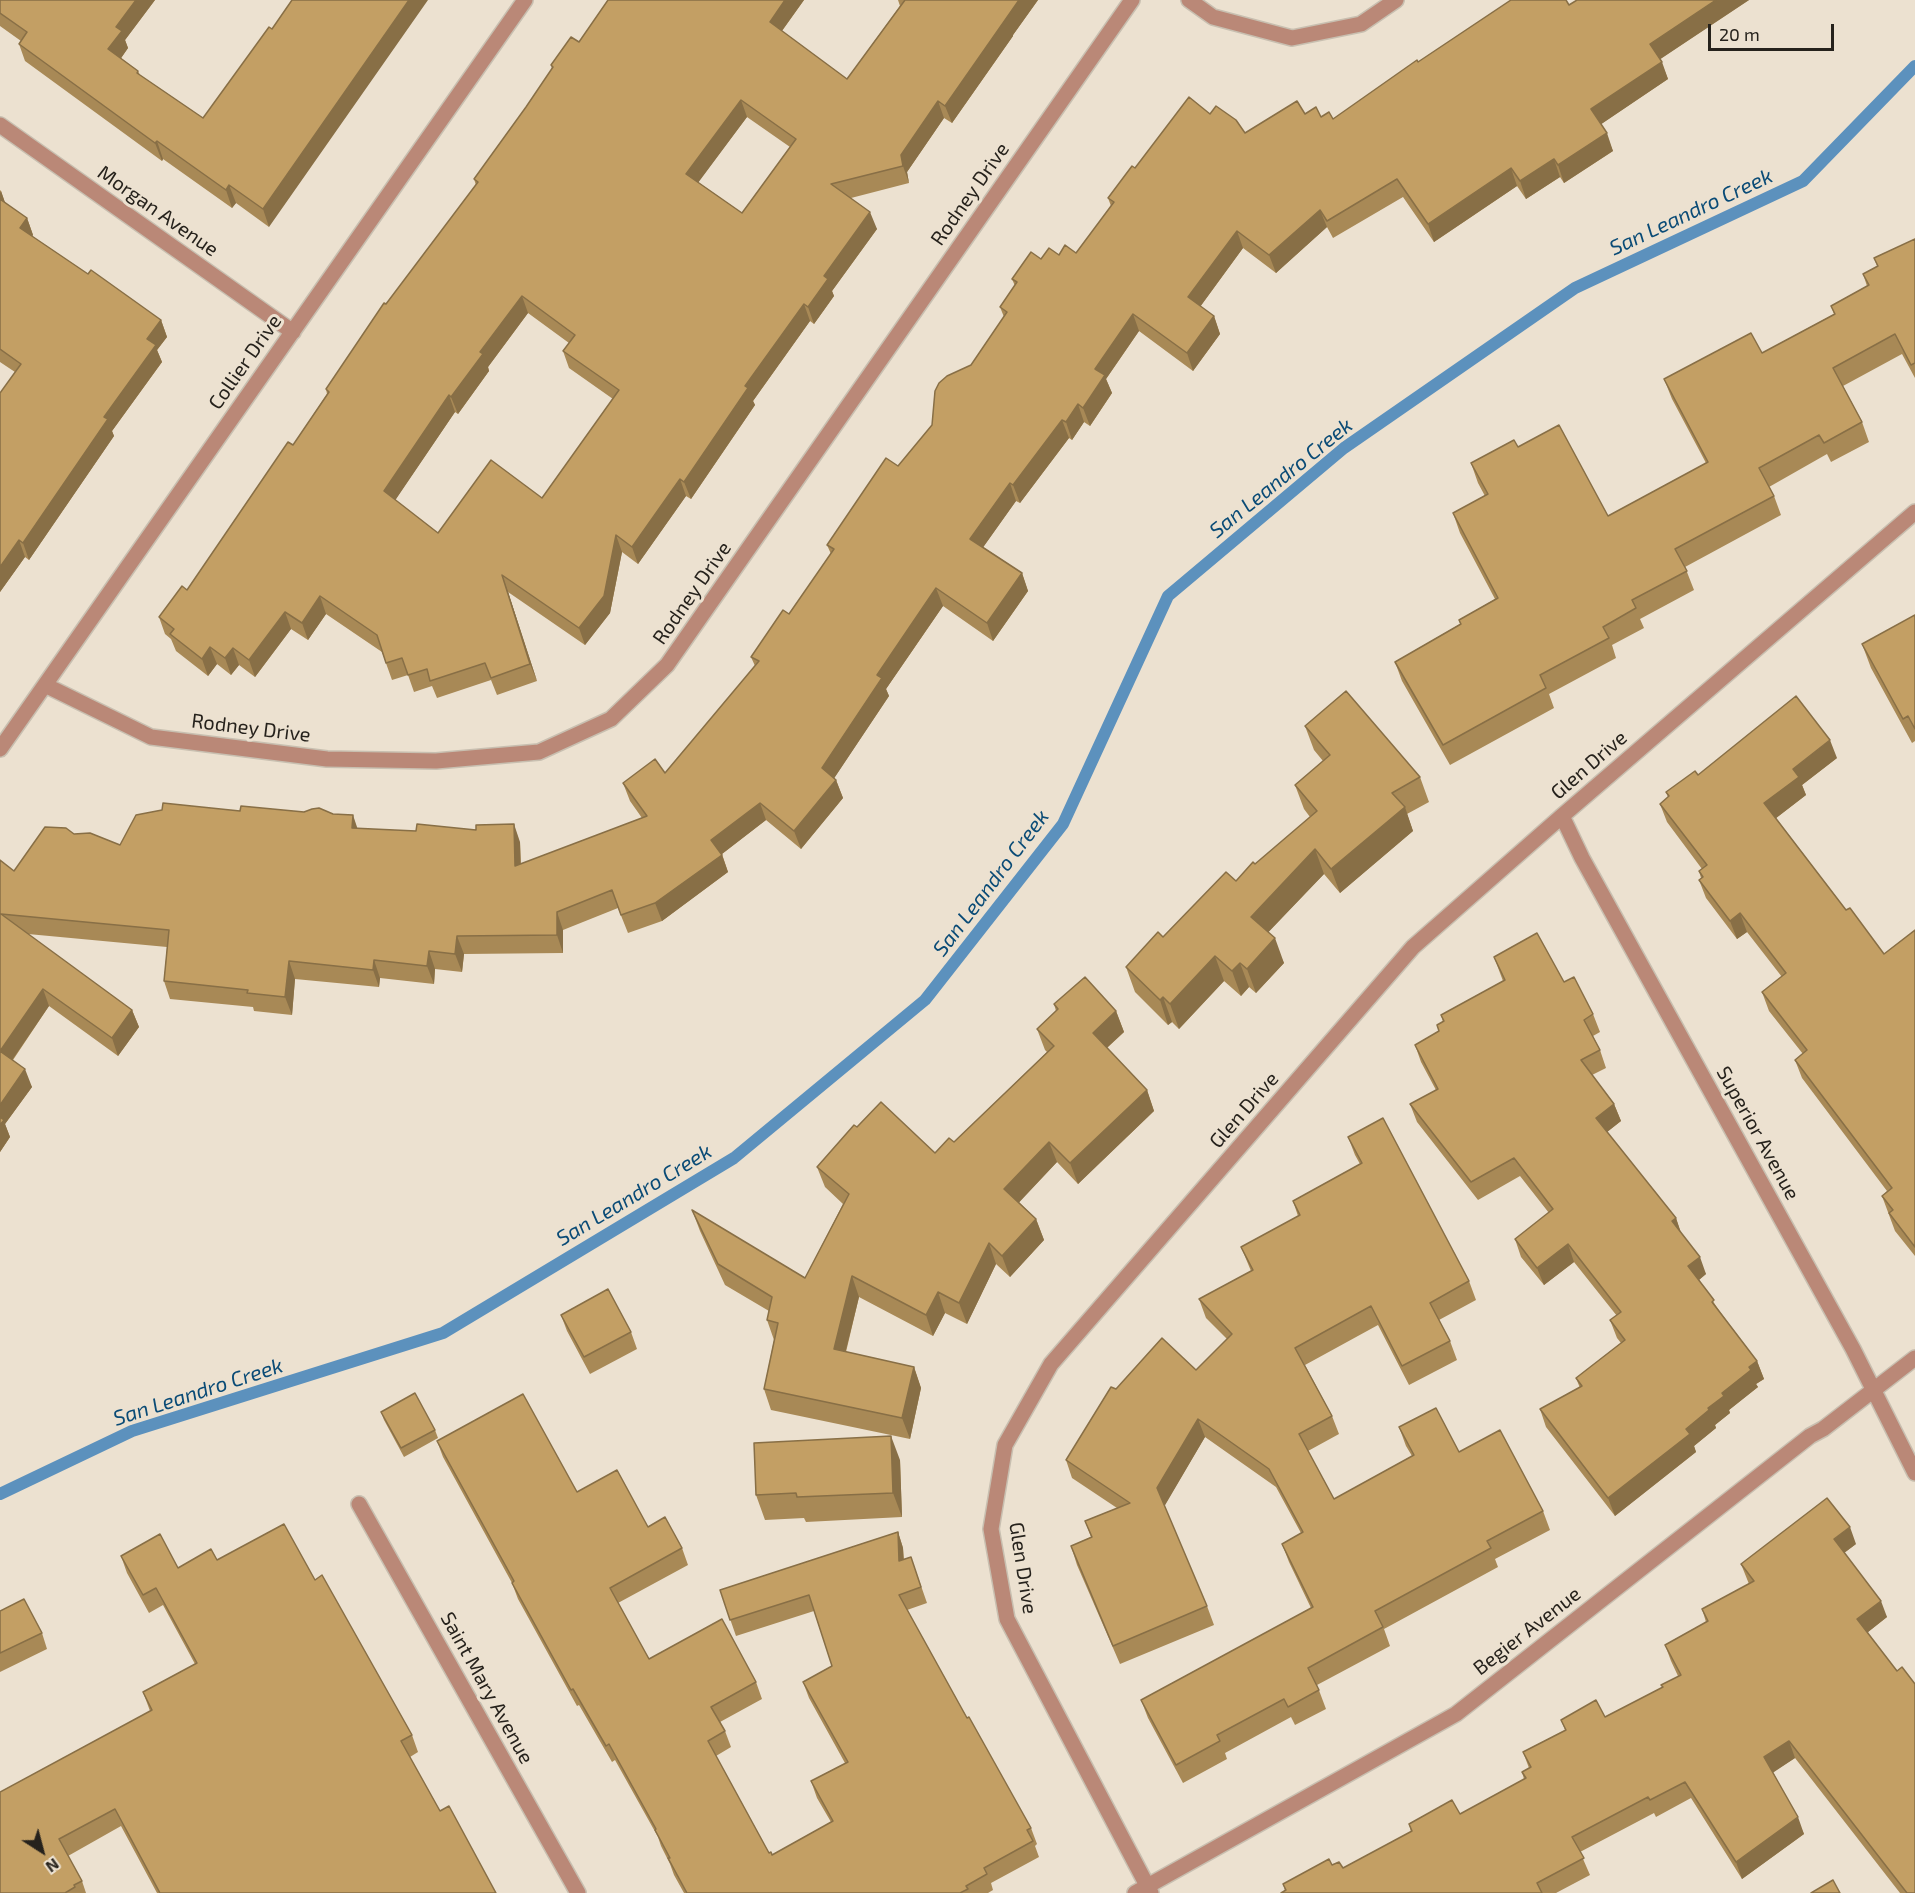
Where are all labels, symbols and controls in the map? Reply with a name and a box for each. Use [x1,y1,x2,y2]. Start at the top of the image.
scale bar [1711,12,1837,50]
text: 20 m [1719,23,1760,45]
street label: Rodney Drive [926,138,1014,250]
street label: Morgan Avenue [93,160,223,262]
water label: San Leandro Creek [1606,163,1776,261]
street label: Collier Drive [204,310,286,414]
water label: San Leandro Creek [1204,413,1358,543]
street label: Rodney Drive [648,537,736,649]
street label: Rodney Drive [190,709,312,747]
street label: Glen Drive [1546,726,1632,804]
water label: San Leandro Creek [928,805,1054,961]
street label: Superior Avenue [1711,1062,1805,1204]
street label: Glen Drive [1205,1067,1283,1153]
water label: San Leandro Creek [552,1139,716,1251]
water label: San Leandro Creek [110,1353,286,1431]
street label: Glen Drive [1004,1520,1042,1616]
street label: Begier Avenue [1469,1582,1585,1680]
street label: Saint Mary Avenue [435,1608,539,1768]
north arrow [12,1821,72,1881]
text: N [43,1855,63,1877]

